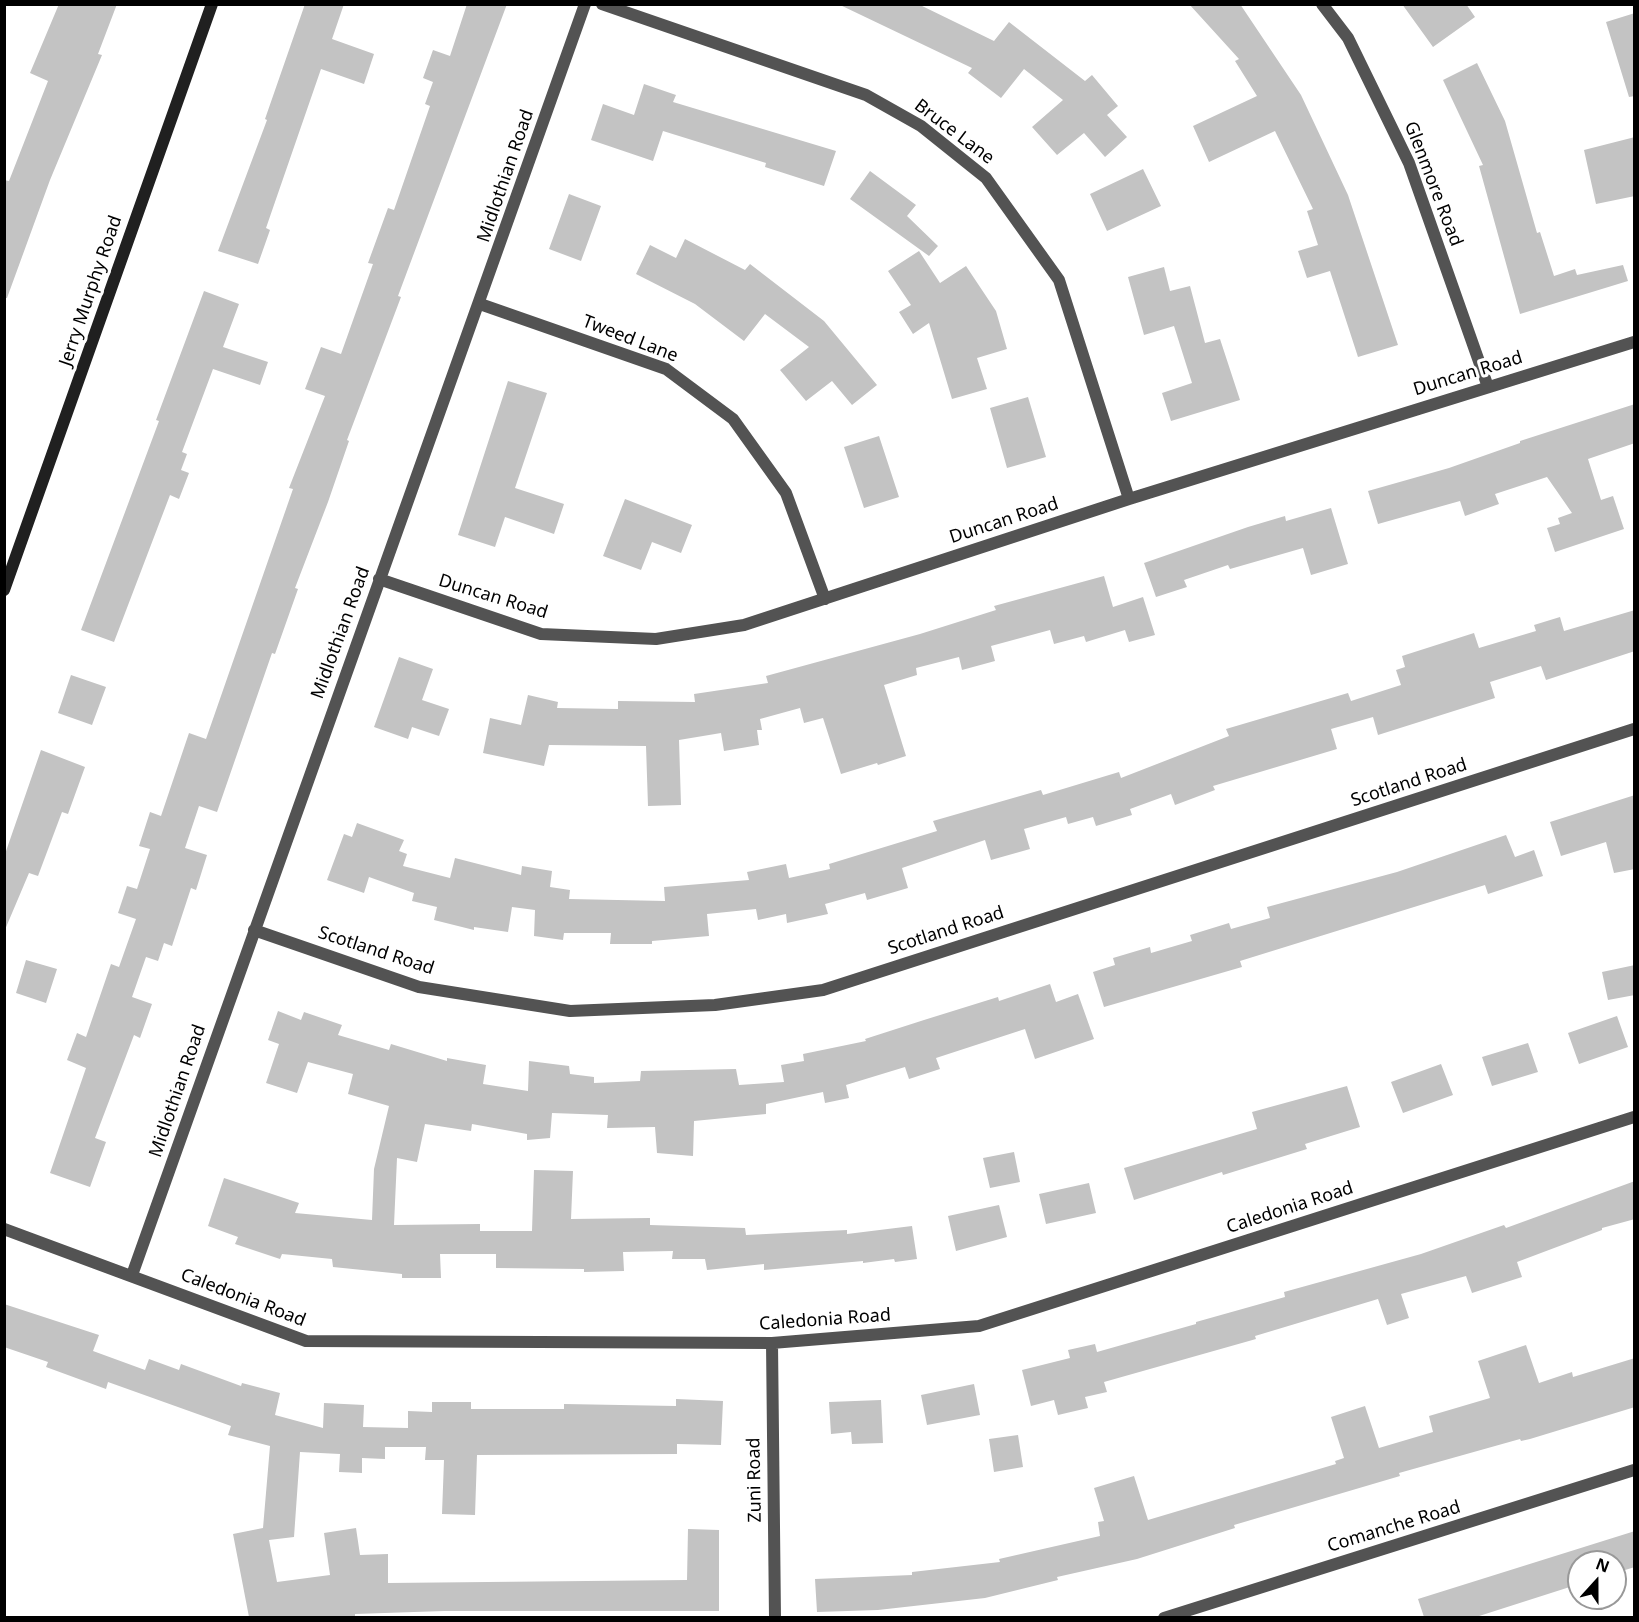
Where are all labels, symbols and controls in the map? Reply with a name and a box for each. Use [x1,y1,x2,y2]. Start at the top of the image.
street label: Bruce Lane [910,95,998,169]
street label: Midlothian Road [473,107,539,245]
street label: Glenmore Road [1399,119,1467,249]
street label: Jerry Murphy Road [55,213,127,369]
street label: Tweed Lane [579,311,681,367]
street label: Duncan Road [1411,347,1525,401]
street label: Duncan Road [947,493,1061,549]
street label: Midlothian Road [307,564,375,702]
street label: Duncan Road [436,570,550,624]
street label: Scotland Road [1348,754,1470,812]
street label: Scotland Road [885,902,1007,960]
street label: Scotland Road [315,922,437,980]
street label: Midlothian Road [145,1022,211,1160]
street label: Caledonia Road [1224,1177,1356,1239]
street label: Caledonia Road [177,1264,309,1332]
street label: Caledonia Road [758,1305,892,1335]
street label: Zuni Road [743,1437,767,1523]
street label: Comanche Road [1325,1496,1463,1558]
north arrow [1567,1550,1627,1610]
text: N [1593,1552,1613,1578]

